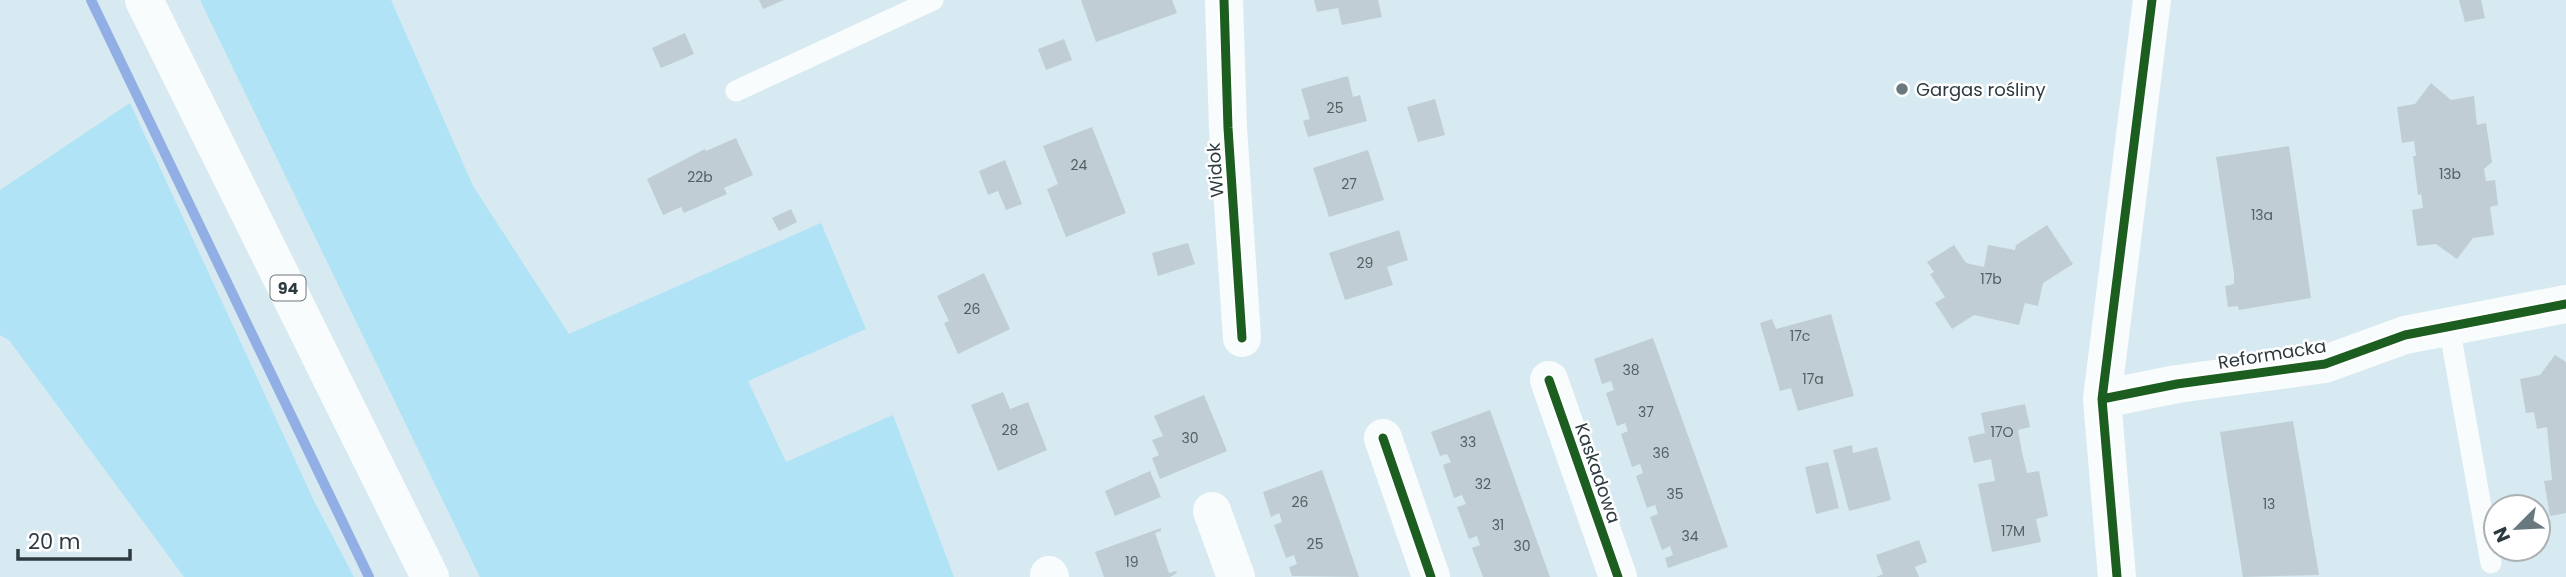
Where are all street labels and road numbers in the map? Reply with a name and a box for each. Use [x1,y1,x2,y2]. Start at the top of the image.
street label: Widok [1201,141,1229,198]
road number: 94 [270,276,306,300]
street label: Reformacka [2216,333,2328,375]
street label: Kaskadowa [1569,420,1627,526]

